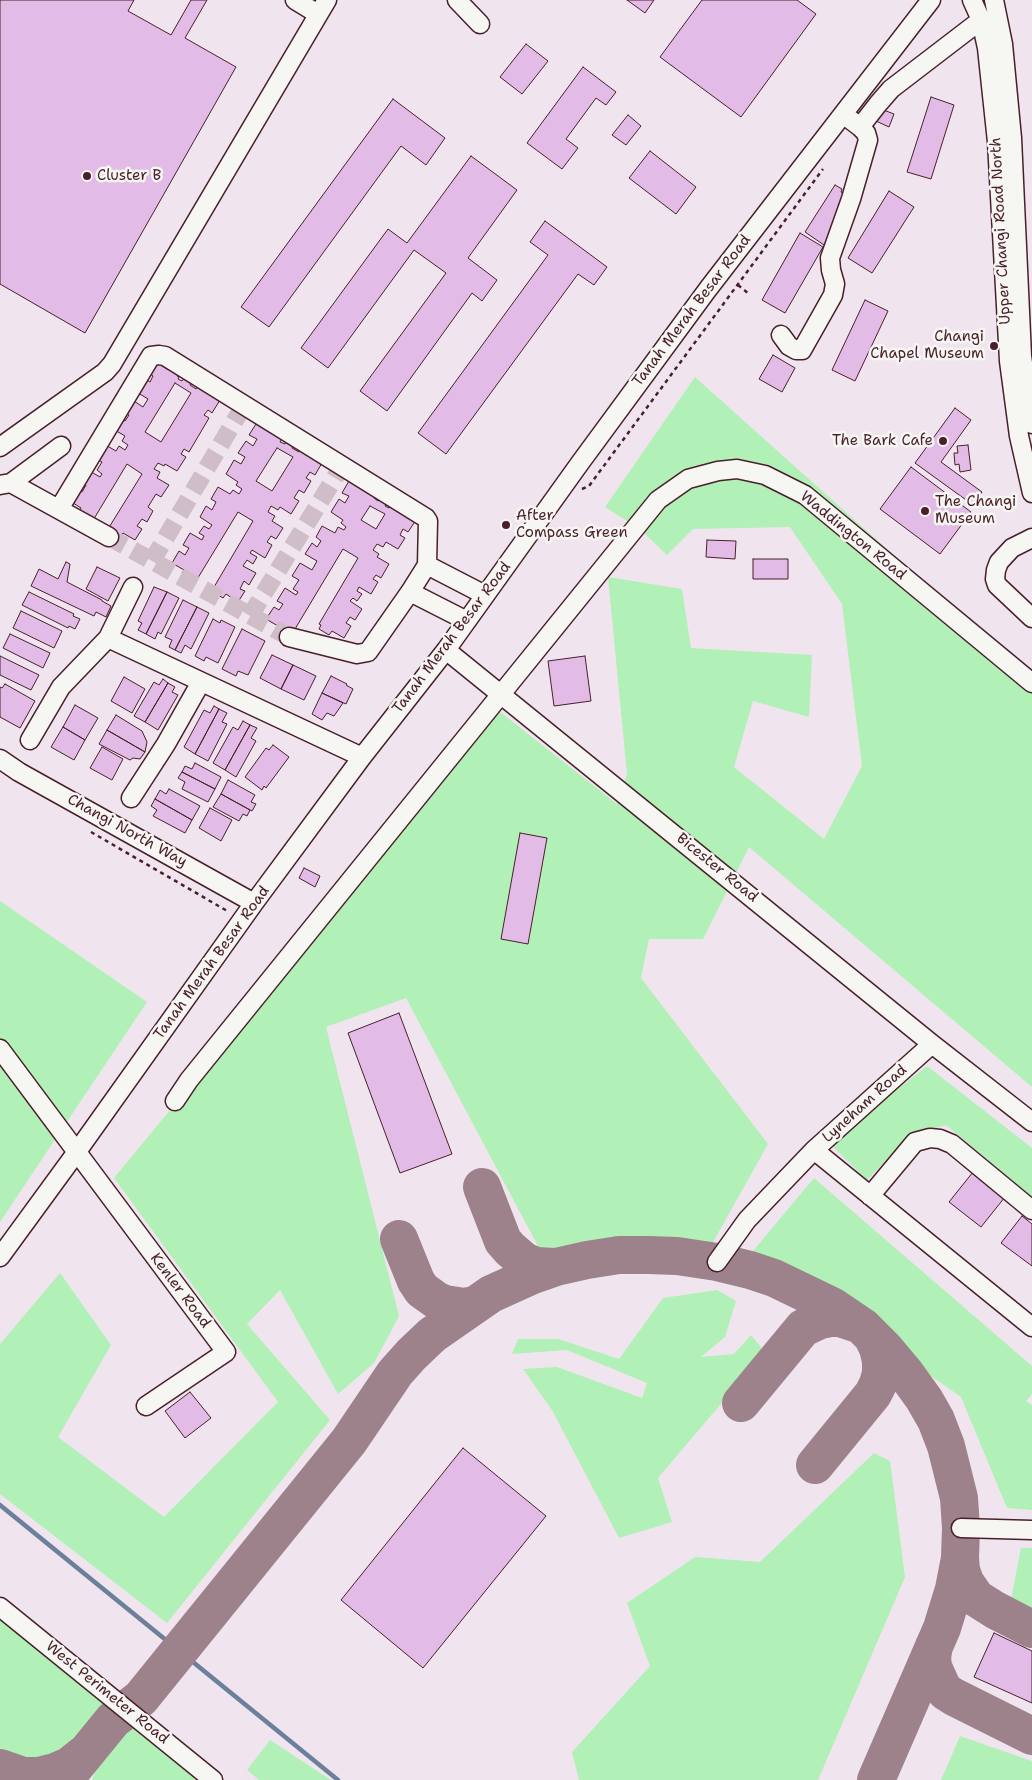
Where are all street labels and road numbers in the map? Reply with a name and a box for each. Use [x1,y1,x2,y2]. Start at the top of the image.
street label: Upper Changi Road North [987,137,1015,325]
street label: Tanah Merah Besar Road [629,232,755,390]
street label: Waddington Road [796,488,910,584]
street label: Tanah Merah Besar Road [389,559,515,717]
street label: Changi North Way [64,791,190,871]
street label: Bicester Road [673,830,761,906]
street label: Tanah Merah Besar Road [150,883,274,1043]
street label: Lyneham Road [819,1061,911,1147]
street label: Kenler Road [146,1250,214,1332]
street label: West Perimeter Road [42,1638,172,1748]

